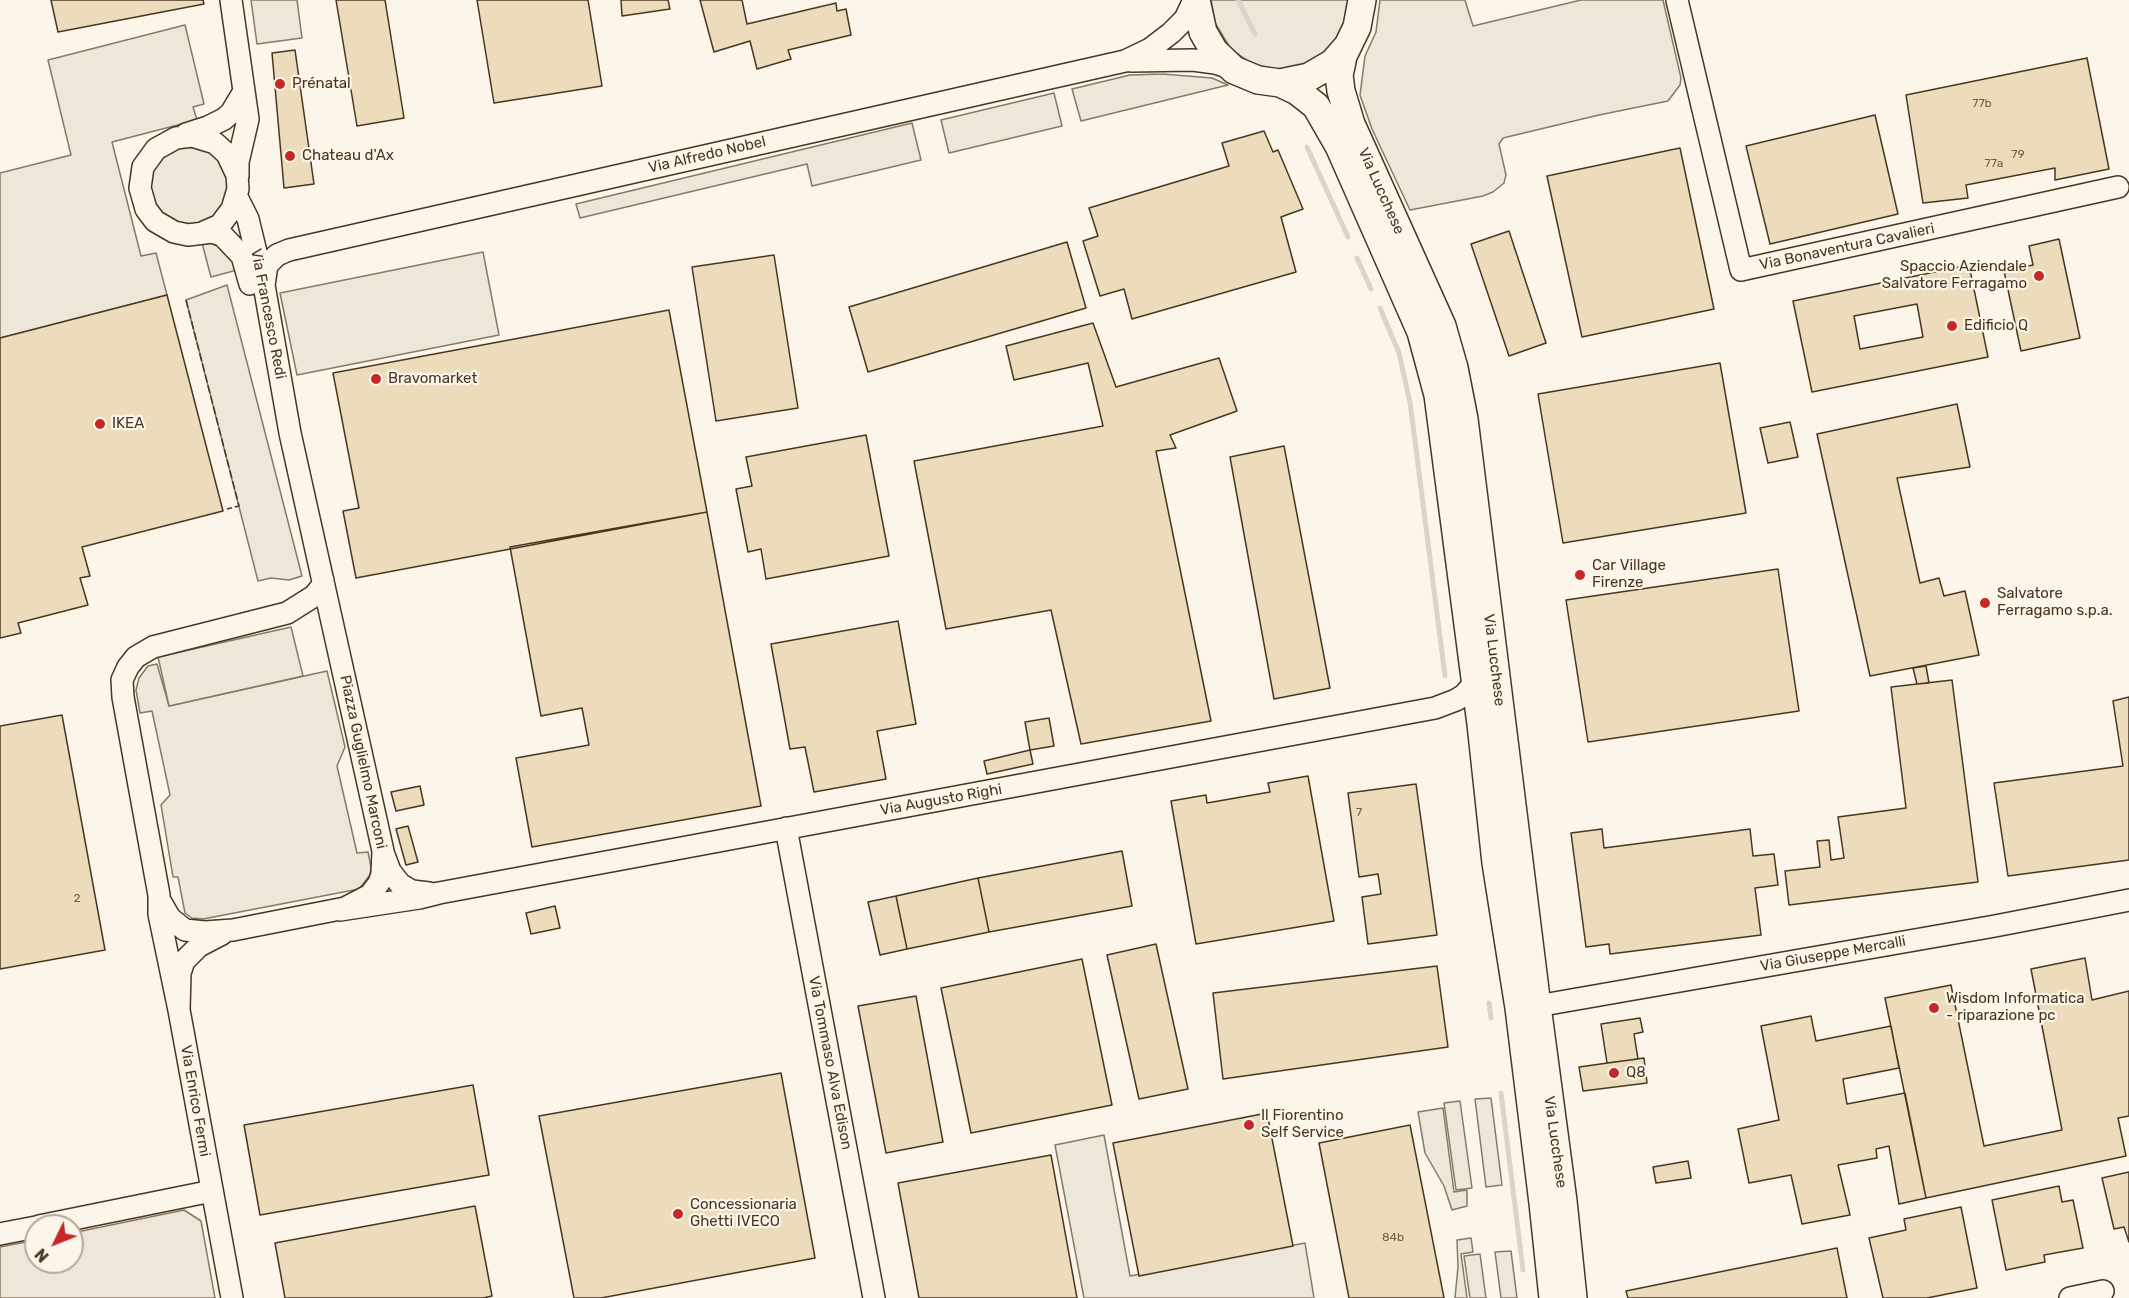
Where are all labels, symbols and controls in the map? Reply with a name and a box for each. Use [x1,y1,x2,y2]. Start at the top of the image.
place label: Prénatal [292,75,351,93]
marker: Prénatal [273,77,287,91]
house number: 77b [1972,97,1992,111]
street label: Via Alfredo Nobel [647,133,767,177]
street label: Via Lucchese [1354,145,1408,237]
place label: Chateau d'Ax [302,147,394,165]
house number: 79 [2011,148,2025,162]
marker: Chateau d'Ax [283,149,297,163]
house number: 77a [1985,157,2003,171]
street label: Via Bonaventura Cavalieri [1758,220,1936,274]
street label: Via Francesco Redi [247,247,289,381]
place label: Spaccio Aziendale Salvatore Ferragamo [1882,258,2027,293]
marker: Spaccio Aziendale Salvatore Ferragamo [2032,269,2046,283]
place label: Edificio Q [1964,317,2028,335]
marker: Edificio Q [1945,319,1959,333]
place label: Bravomarket [388,370,477,388]
marker: Bravomarket [369,372,383,386]
place label: IKEA [112,415,144,433]
marker: IKEA [93,417,107,431]
place label: Car Village Firenze [1592,557,1666,592]
marker: Car Village Firenze [1573,568,1587,582]
place label: Salvatore Ferragamo s.p.a. [1997,585,2112,620]
marker: Salvatore Ferragamo s.p.a. [1978,596,1992,610]
street label: Via Lucchese [1479,613,1509,707]
street label: Piazza Guglielmo Marconi [336,673,390,851]
street label: Via Augusto Righi [879,780,1003,820]
house number: 7 [1356,806,1362,820]
house number: 2 [73,892,81,906]
street label: Via Giuseppe Mercalli [1759,932,1907,976]
street label: Via Tommaso Alva Edison [804,975,856,1151]
place label: Wisdom Informatica - riparazione pc [1946,990,2084,1025]
marker: Wisdom Informatica - riparazione pc [1927,1001,1941,1015]
street label: Via Enrico Fermi [176,1044,214,1158]
place label: Q8 [1626,1064,1646,1082]
marker: Q8 [1607,1066,1621,1080]
street label: Via Lucchese [1540,1095,1570,1189]
place label: Il Fiorentino Self Service [1261,1107,1344,1142]
marker: Il Fiorentino Self Service [1242,1118,1256,1132]
place label: Concessionaria Ghetti IVECO [690,1196,797,1231]
marker: Concessionaria Ghetti IVECO [671,1207,685,1221]
north arrow [24,1214,84,1274]
house number: 84b [1382,1231,1404,1245]
text: N [31,1245,53,1266]

